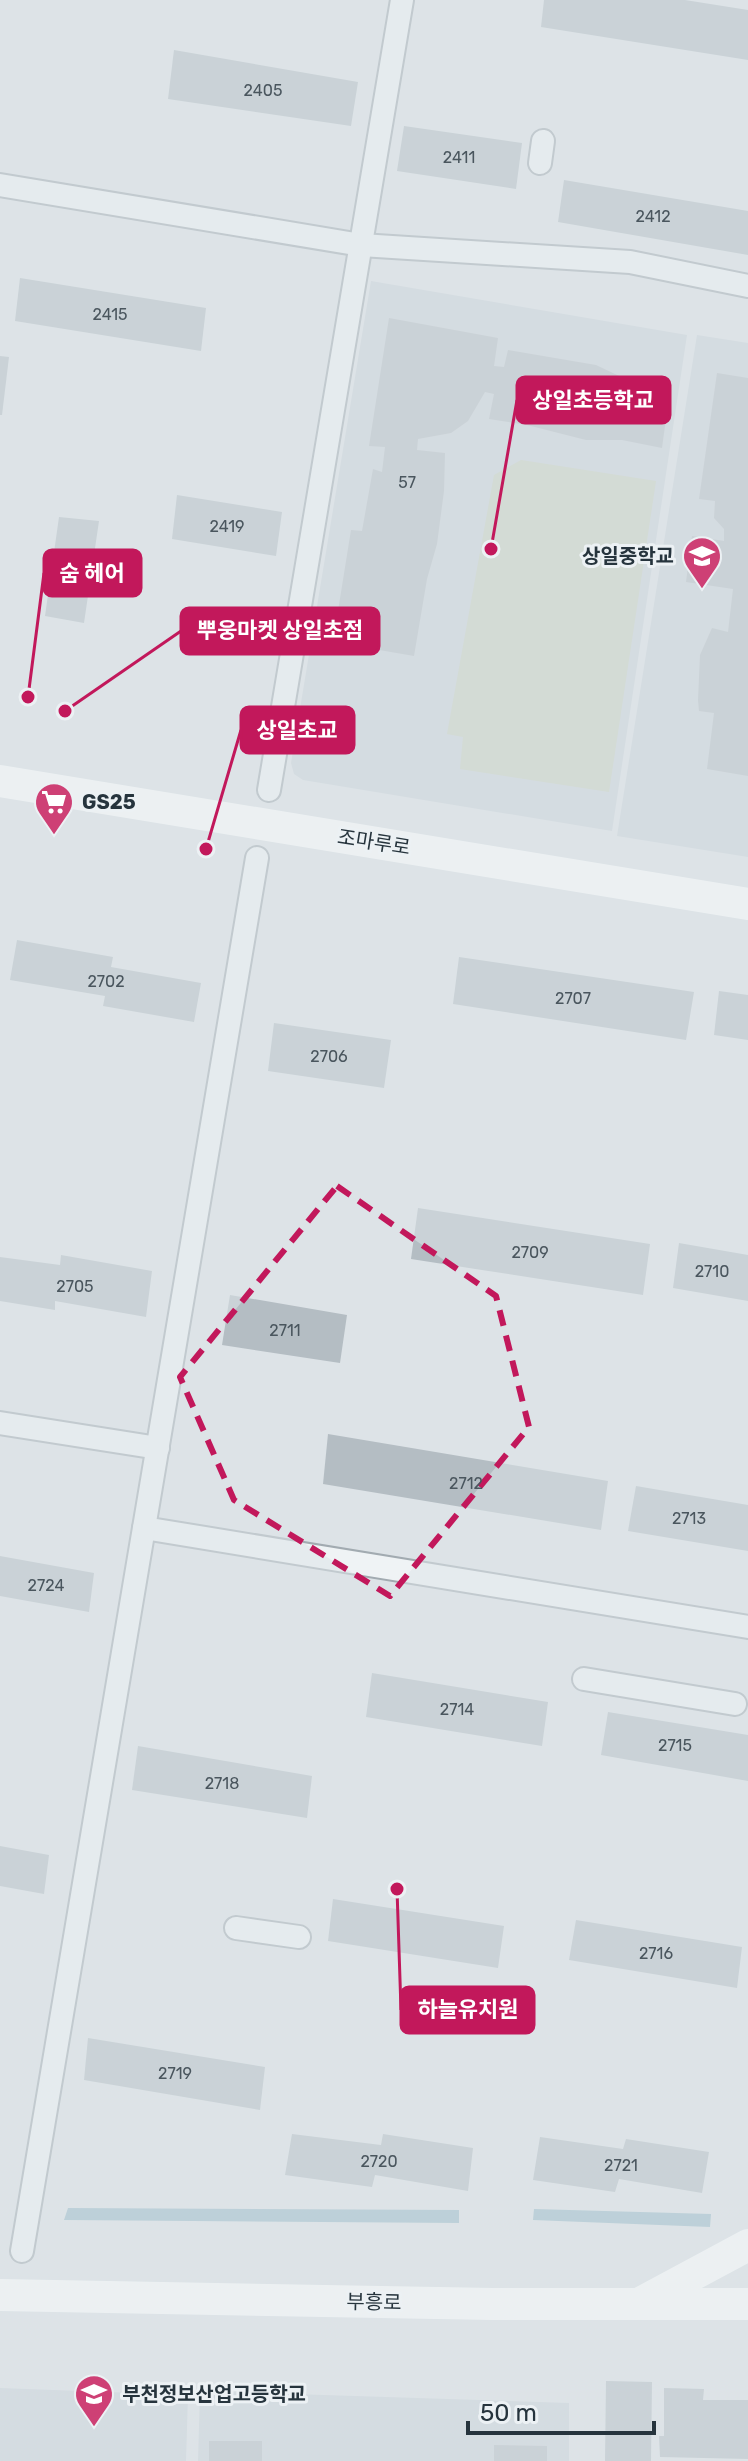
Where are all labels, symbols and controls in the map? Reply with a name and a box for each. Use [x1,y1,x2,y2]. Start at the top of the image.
house number: 2405 [244,81,282,100]
house number: 2411 [443,148,475,167]
house number: 2412 [635,207,671,226]
house number: 2415 [92,305,128,324]
callout: 상일초등학교 [517,377,670,423]
text: 상일초등학교 [532,387,654,414]
house number: 57 [398,473,416,492]
house number: 2419 [209,517,245,536]
school or university icon: 상일중학교 [681,535,723,590]
place label: 상일중학교 [582,544,674,568]
callout: 숨 헤어 [44,550,141,596]
text: 숨 헤어 [59,560,125,587]
callout: 뿌웅마켓 상일초점 [181,608,379,654]
text: 뿌웅마켓 상일초점 [197,617,363,644]
callout: 상일초교 [241,707,354,753]
text: 상일초교 [257,717,337,744]
supermarket icon: GS25 [33,781,75,836]
place label: GS25 [82,790,136,814]
street label: 조마루로 [336,824,412,860]
house number: 2702 [87,972,125,991]
house number: 2707 [555,989,591,1008]
house number: 2706 [310,1047,348,1066]
house number: 2709 [511,1243,549,1262]
house number: 2710 [695,1262,729,1281]
house number: 2705 [56,1277,94,1296]
house number: 2711 [269,1321,301,1340]
house number: 2712 [449,1474,483,1493]
house number: 2713 [672,1509,706,1528]
house number: 2724 [28,1576,64,1595]
house number: 2714 [440,1700,474,1719]
house number: 2715 [658,1736,692,1755]
house number: 2718 [205,1774,239,1793]
house number: 2716 [639,1944,673,1963]
callout: 하늘유치원 [401,1987,534,2033]
text: 하늘유치원 [417,1996,519,2023]
house number: 2719 [158,2064,192,2083]
house number: 2720 [360,2152,398,2171]
house number: 2721 [604,2156,638,2175]
street label: 부흥로 [346,2290,402,2314]
school or university icon: 부천정보산업고등학교 [73,2373,115,2428]
place label: 부천정보산업고등학교 [122,2382,306,2406]
scale bar [468,2385,654,2435]
text: 50 m [480,2399,537,2427]

